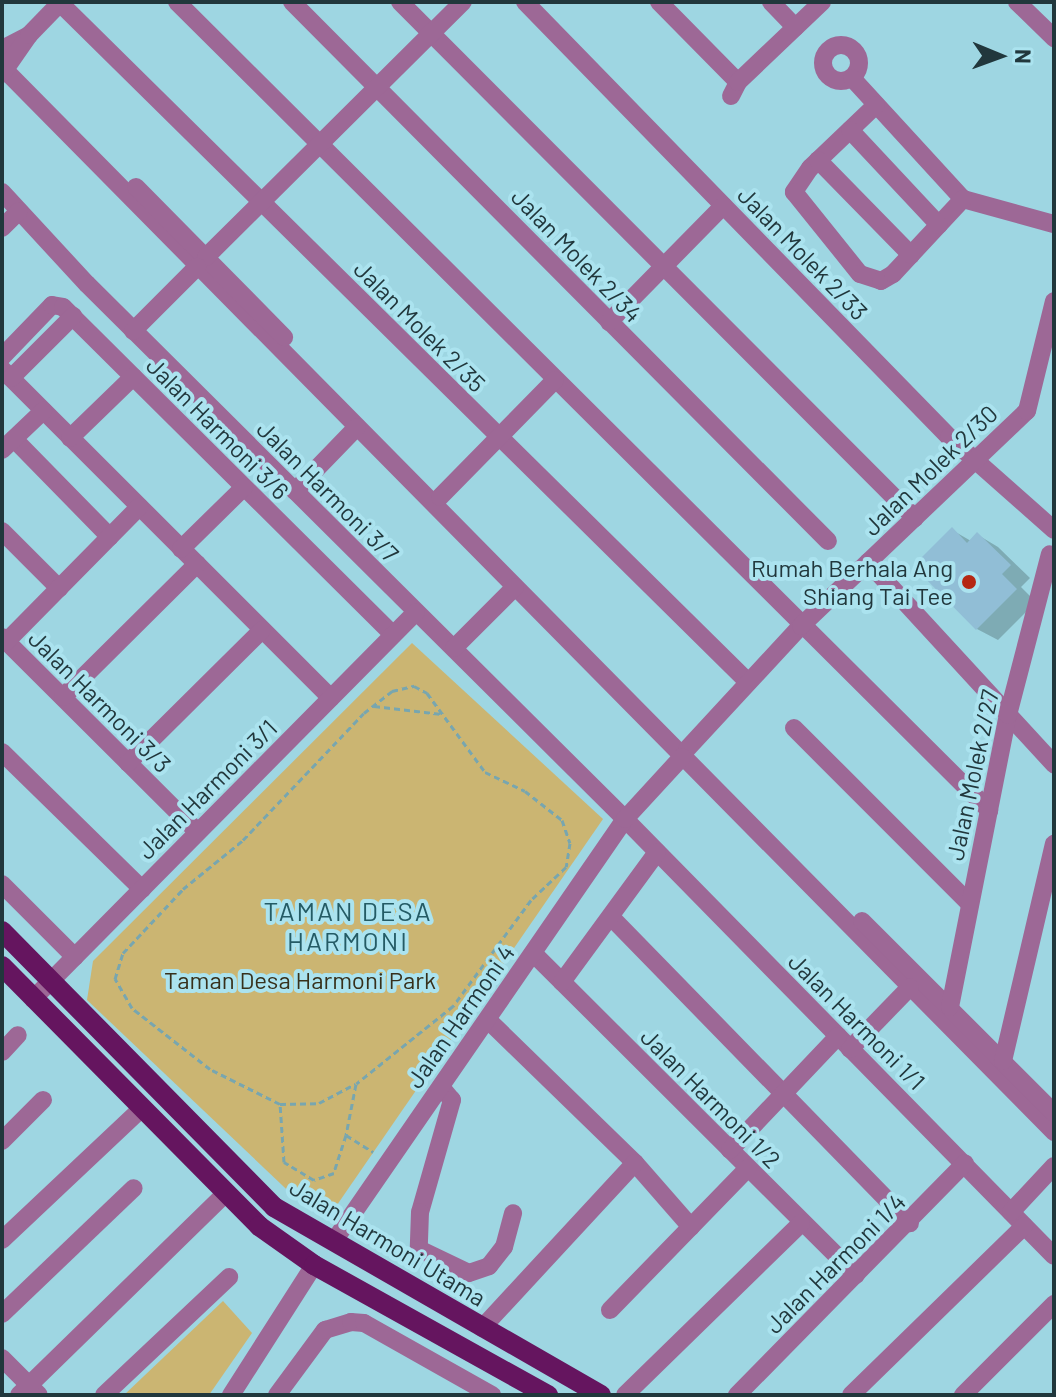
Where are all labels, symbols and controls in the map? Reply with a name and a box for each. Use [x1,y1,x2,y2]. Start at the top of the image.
north arrow [960,16,1040,96]
text: N [1011,49,1037,64]
street label: Jalan Molek 2/33 [732,180,874,326]
street label: Jalan Molek 2/34 [506,182,648,328]
street label: Jalan Molek 2/35 [348,254,492,398]
street label: Jalan Harmoni 3/6 [141,351,295,505]
street label: Jalan Molek 2/30 [857,399,1003,541]
street label: Jalan Harmoni 3/7 [251,414,405,568]
place label: Rumah Berhala Ang Shiang Tai Tee [751,554,953,610]
marker: Rumah Berhala Ang Shiang Tai Tee [960,573,978,591]
street label: Jalan Harmoni 3/3 [23,624,177,778]
street label: Jalan Molek 2/27 [940,687,1004,863]
street label: Jalan Harmoni 3/1 [131,713,283,865]
district label: TAMAN DESA HARMONI [263,895,433,956]
street label: Jalan Harmoni 4 [400,939,520,1093]
street label: Jalan Harmoni 1/1 [783,947,931,1095]
park label: Taman Desa Harmoni Park [164,966,436,994]
street label: Jalan Harmoni 1/2 [635,1022,787,1174]
street label: Jalan Harmoni Utama [285,1172,491,1312]
street label: Jalan Harmoni 1/4 [759,1187,911,1339]

